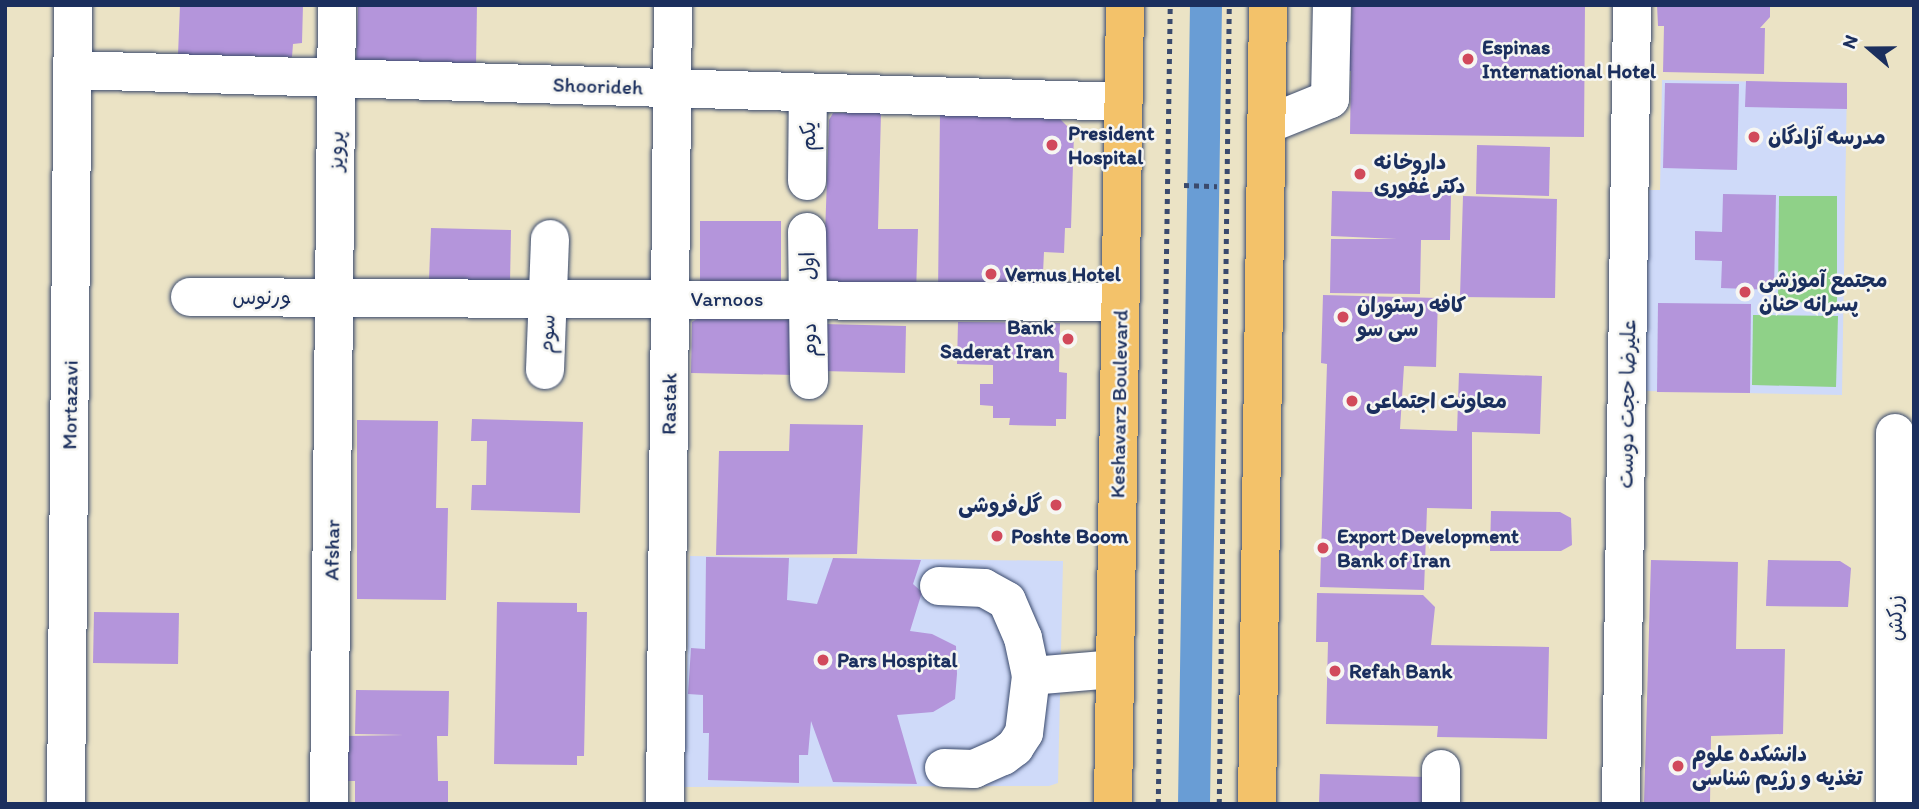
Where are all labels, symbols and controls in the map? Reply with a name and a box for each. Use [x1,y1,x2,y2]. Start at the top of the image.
north arrow [1835,14,1905,84]
text: N [1837,32,1863,52]
place label: Espinas International Hotel [1482,34,1656,84]
marker: Espinas International Hotel [1460,51,1476,67]
street label: Shoorideh [552,72,644,100]
place label: President Hospital [1068,120,1154,170]
street label: یکم [795,121,821,151]
place label: مدرسه آزادگان [1768,124,1886,150]
marker: مدرسه آزادگان [1746,129,1762,145]
street label: پرویز [323,130,349,172]
marker: President Hospital [1042,135,1062,155]
place label: داروخانه دکتر غفوری [1374,149,1465,199]
marker: داروخانه دکتر غفوری [1352,166,1368,182]
street label: اول [795,251,821,281]
place label: Vernus Hotel [1005,261,1121,287]
marker: Vernus Hotel [983,266,999,282]
place label: مجتمع آموزشی پسرانه حنان [1759,267,1888,317]
street label: ورنوس [232,284,292,310]
marker: مجتمع آموزشی پسرانه حنان [1737,284,1753,300]
street label: Varnoos [691,286,763,312]
place label: کافه رستوران سی سو [1357,292,1466,342]
street label: Keshavarz Boulevard [1105,309,1133,499]
marker: کافه رستوران سی سو [1335,309,1351,325]
street label: سوم [534,314,560,354]
place label: Bank Saderat Iran [940,314,1054,364]
street label: علیرضا حجت دوست [1613,319,1641,489]
street label: دوم [796,323,822,357]
marker: Bank Saderat Iran [1060,331,1076,347]
street label: Mortazavi [57,360,83,450]
street label: Rastak [656,373,682,435]
place label: معاونت اجتماعی [1366,388,1507,414]
marker: معاونت اجتماعی [1344,393,1360,409]
place label: گل‌فروشی [958,492,1042,518]
marker: گل‌فروشی [1048,497,1064,513]
street label: Afshar [319,519,345,581]
place label: Poshte Boom [1011,523,1128,549]
place label: Export Development Bank of Iran [1337,523,1519,573]
marker: Poshte Boom [989,528,1005,544]
marker: Export Development Bank of Iran [1315,540,1331,556]
street label: زرکش [1882,595,1908,641]
place label: Pars Hospital [837,647,957,673]
marker: Pars Hospital [815,652,831,668]
place label: Refah Bank [1349,658,1452,684]
marker: Refah Bank [1327,663,1343,679]
place label: دانشکده علوم تغذیه و رژیم شناسی [1692,741,1862,791]
marker: دانشکده علوم تغذیه و رژیم شناسی [1670,758,1686,774]

